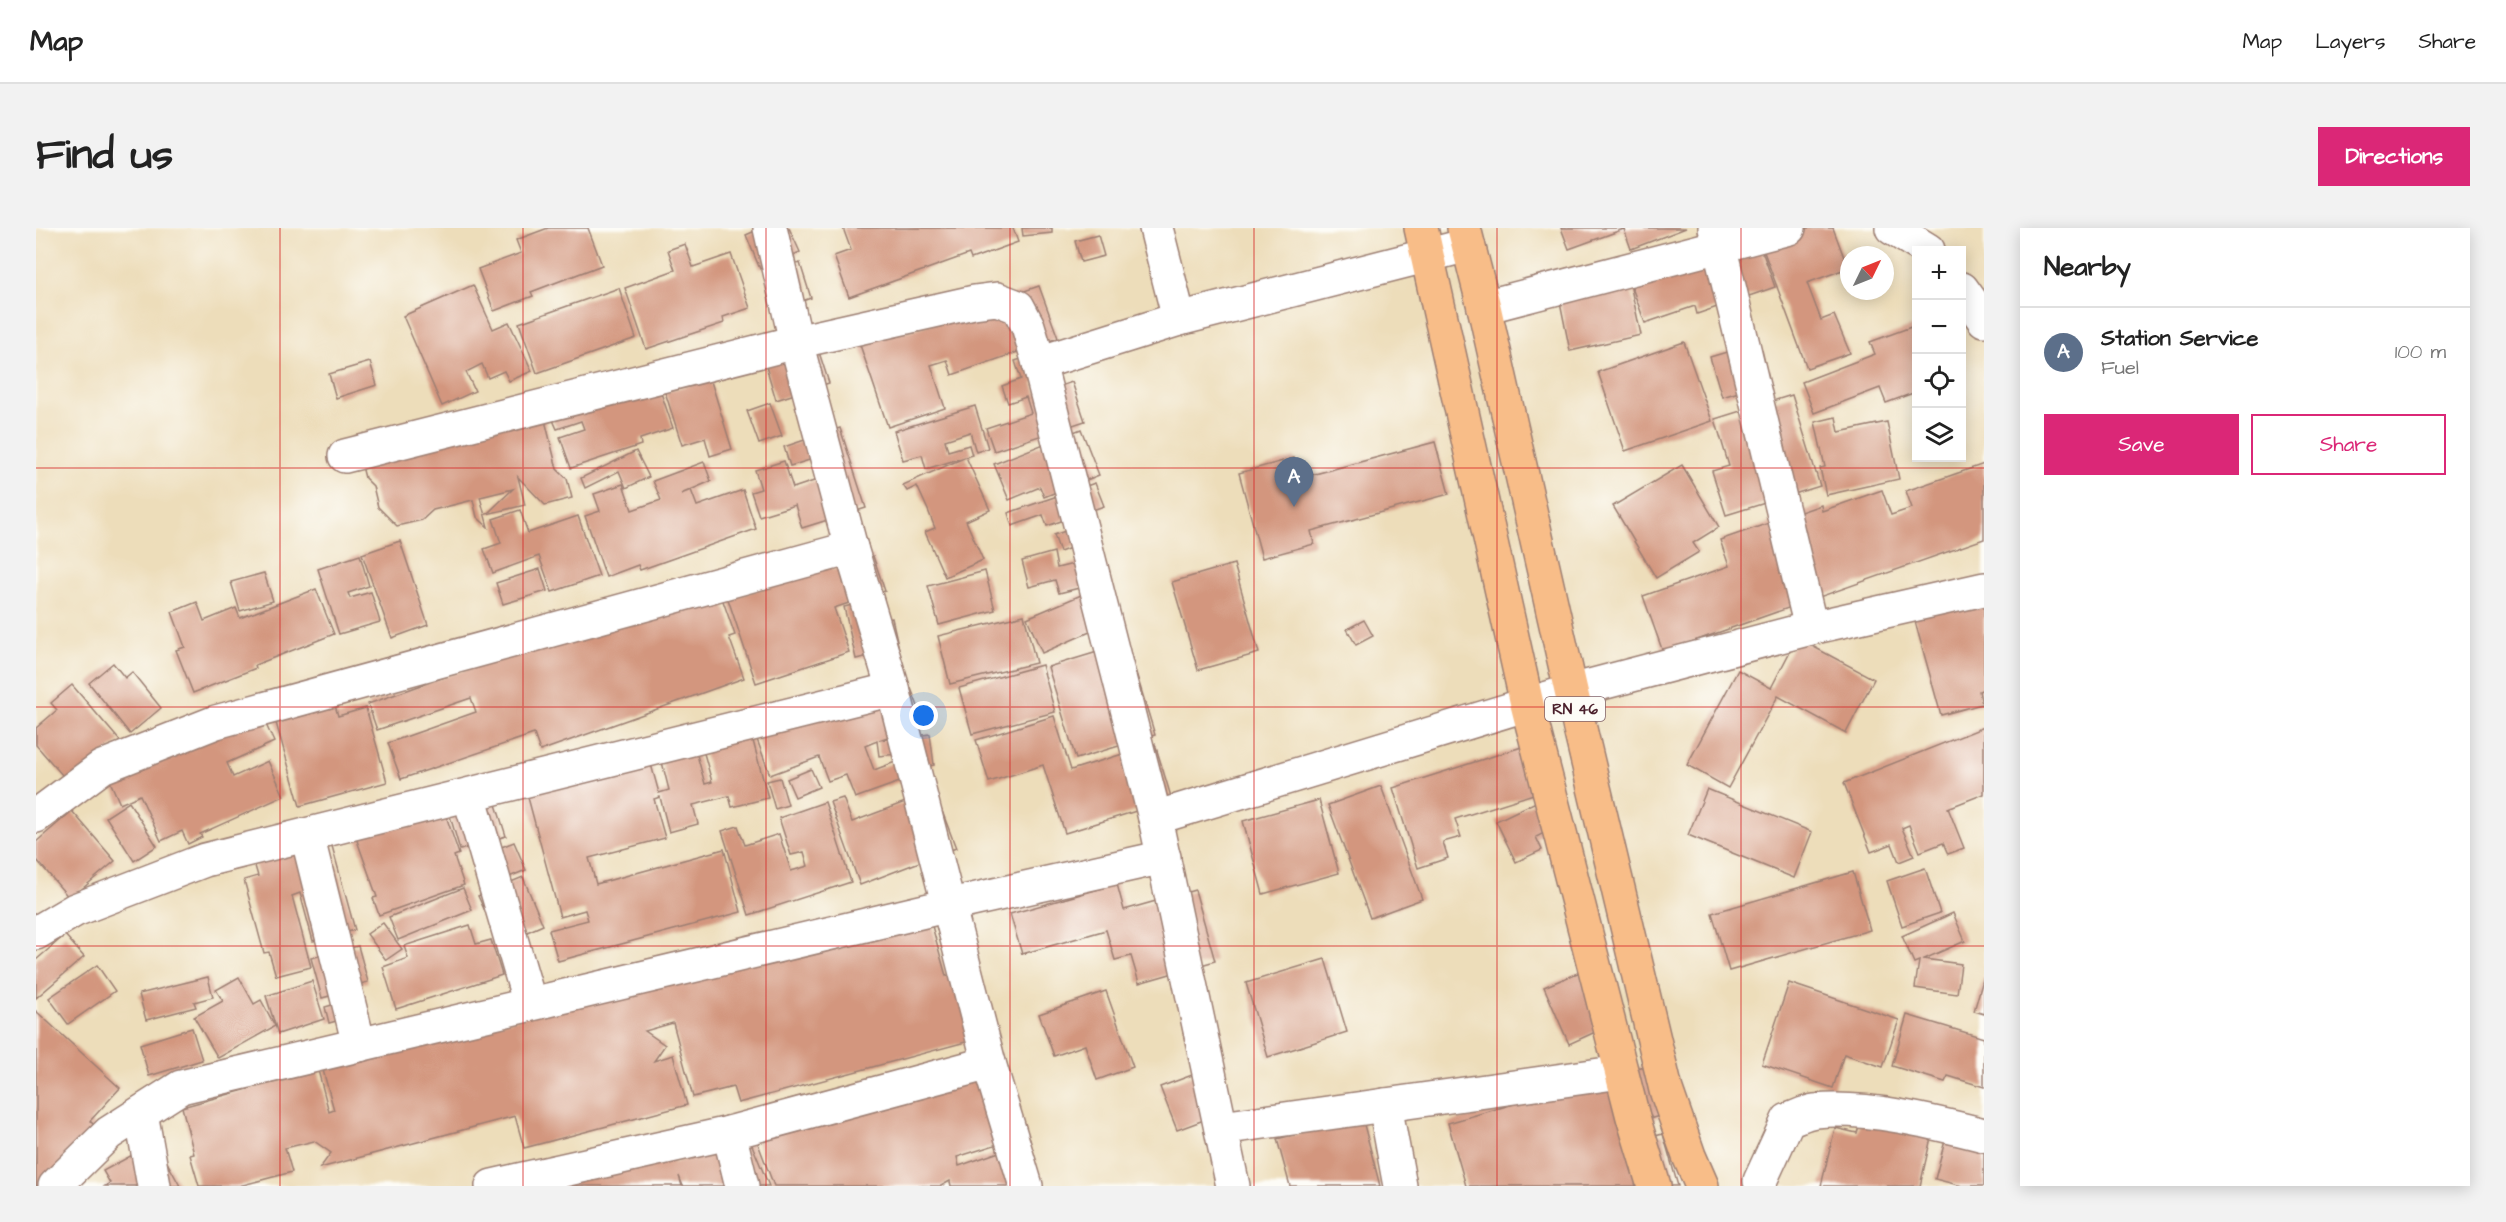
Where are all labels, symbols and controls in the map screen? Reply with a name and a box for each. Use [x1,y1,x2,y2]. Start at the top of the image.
text: Map [30,22,83,61]
text: Map [2242,27,2282,56]
text: Layers [2315,27,2385,56]
text: Share [2418,27,2476,56]
text: Find us [36,127,173,185]
button: Directions [2318,127,2470,186]
north arrow [1840,246,1894,300]
map controls [1912,246,1966,462]
button: + [1912,246,1966,300]
text: Nearby [2044,249,2131,285]
button: − [1912,300,1966,354]
text: Station Service [2101,323,2258,354]
text: A [2057,338,2070,366]
text: 100 m [2395,338,2446,366]
button: locate [1912,354,1966,408]
text: Fuel [2101,354,2139,382]
button: layers [1912,408,1966,462]
button: Save [2044,414,2239,475]
button: Share [2251,414,2446,475]
pin: A [1274,458,1314,507]
road number: RN 46 [1545,697,1605,721]
your location [909,701,938,730]

